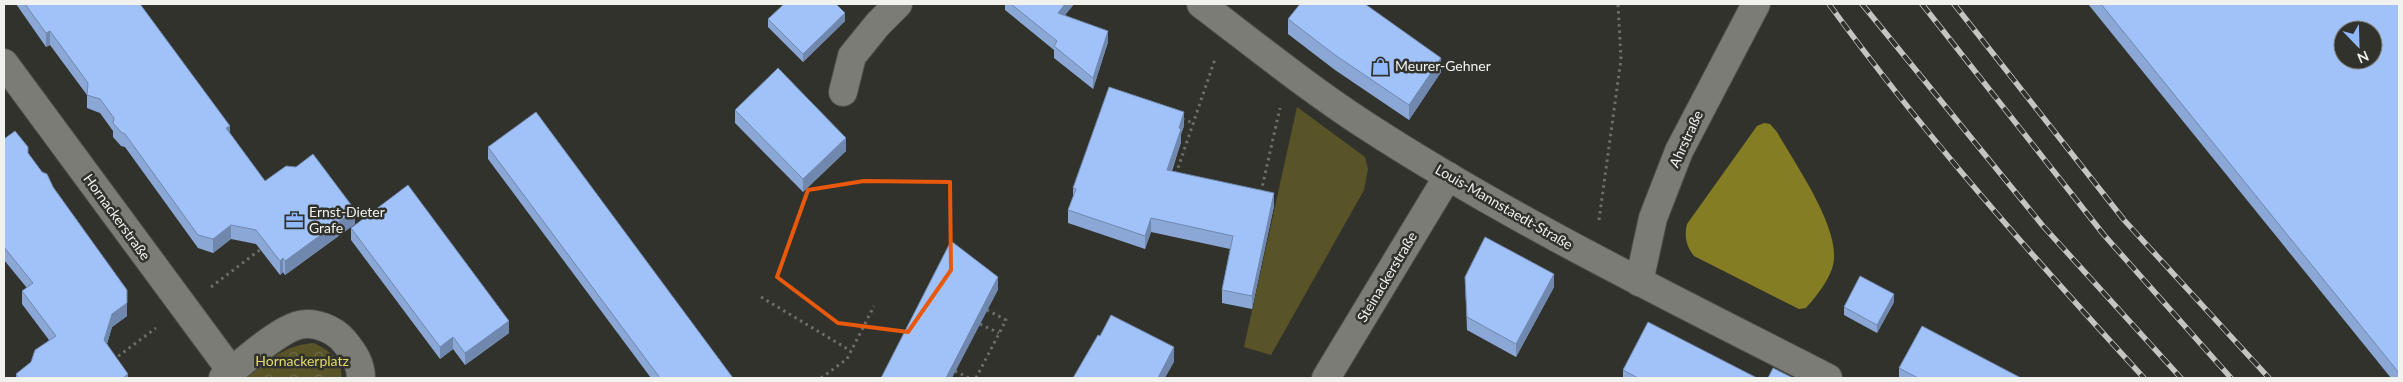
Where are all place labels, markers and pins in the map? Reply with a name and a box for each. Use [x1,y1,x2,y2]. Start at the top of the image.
shop icon: Meurer-Gehner [1371,56,1391,76]
place label: Meurer-Gehner [1395,57,1491,74]
place label: Ernst-Dieter Grafe [309,203,385,236]
office icon: Ernst-Dieter Grafe [285,210,305,230]

